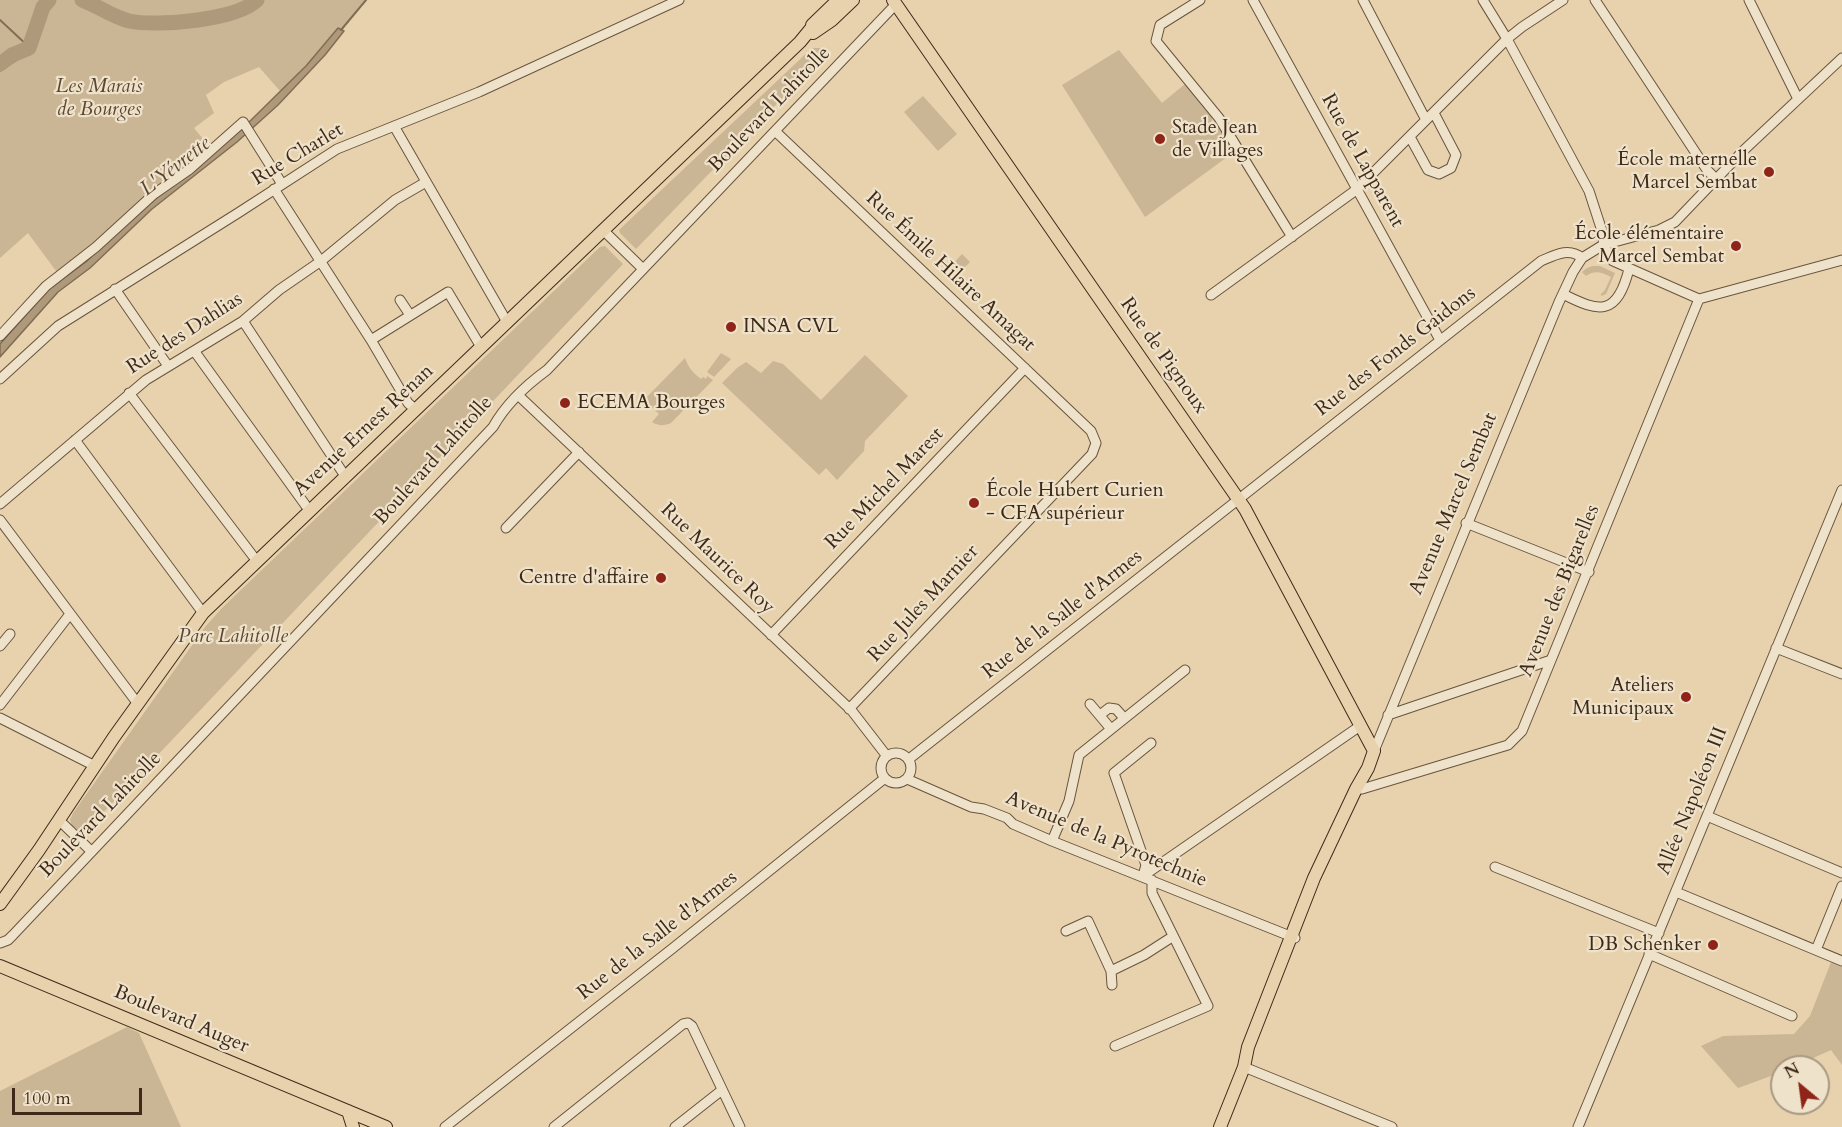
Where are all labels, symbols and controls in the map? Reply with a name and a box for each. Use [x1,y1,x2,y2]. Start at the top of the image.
street label: Boulevard Lahitolle [704,42,836,178]
park label: Les Marais de Bourges [56,75,142,122]
street label: Rue de Lapparent [1315,90,1409,232]
place label: Stade Jean de Villages [1172,116,1263,163]
street label: Rue Charlet [248,118,348,192]
water label: L'Yévrette [136,132,216,202]
marker: Stade Jean de Villages [1153,132,1167,146]
place label: École maternelle Marcel Sembat [1617,148,1757,195]
marker: École maternelle Marcel Sembat [1762,165,1776,179]
street label: Rue Émile Hilaire Amagat [860,187,1040,357]
place label: École élémentaire Marcel Sembat [1575,222,1724,269]
marker: École élémentaire Marcel Sembat [1729,239,1743,253]
street label: Rue des Fonds Gaidons [1311,282,1481,422]
street label: Rue des Dahlias [123,288,247,380]
street label: Rue de Pignoux [1114,293,1212,419]
place label: INSA CVL [743,315,839,339]
marker: INSA CVL [724,320,738,334]
street label: Avenue Ernest Renan [289,360,439,502]
place label: ECEMA Bourges [577,391,725,415]
street label: Boulevard Lahitolle [370,392,498,530]
marker: ECEMA Bourges [558,396,572,410]
street label: Avenue Marcel Sembat [1405,409,1503,599]
street label: Rue Michel Marest [821,423,949,555]
place label: École Hubert Curien - CFA supérieur [986,479,1164,526]
marker: École Hubert Curien - CFA supérieur [967,496,981,510]
street label: Rue Maurice Roy [655,498,779,620]
street label: Avenue des Bigarelles [1515,501,1605,681]
street label: Rue Jules Marnier [864,540,984,668]
street label: Rue de la Salle d'Armes [978,545,1148,685]
place label: Centre d'affaire [519,566,649,590]
marker: Centre d'affaire [654,571,668,585]
park label: Parc Lahitolle [178,625,288,649]
place label: Ateliers Municipaux [1572,674,1674,721]
marker: Ateliers Municipaux [1679,690,1693,704]
street label: Allée Napoléon III [1652,724,1734,878]
street label: Boulevard Lahitolle [35,747,167,883]
street label: Avenue de la Pyrotechnie [1002,787,1210,893]
street label: Rue de la Salle d'Armes [573,866,743,1006]
place label: DB Schenker [1588,933,1701,957]
marker: DB Schenker [1706,938,1720,952]
street label: Boulevard Auger [110,981,252,1059]
north arrow [1770,1055,1830,1115]
text: N [1781,1058,1804,1084]
scale bar [15,1076,146,1114]
text: 100 m [23,1086,71,1111]

